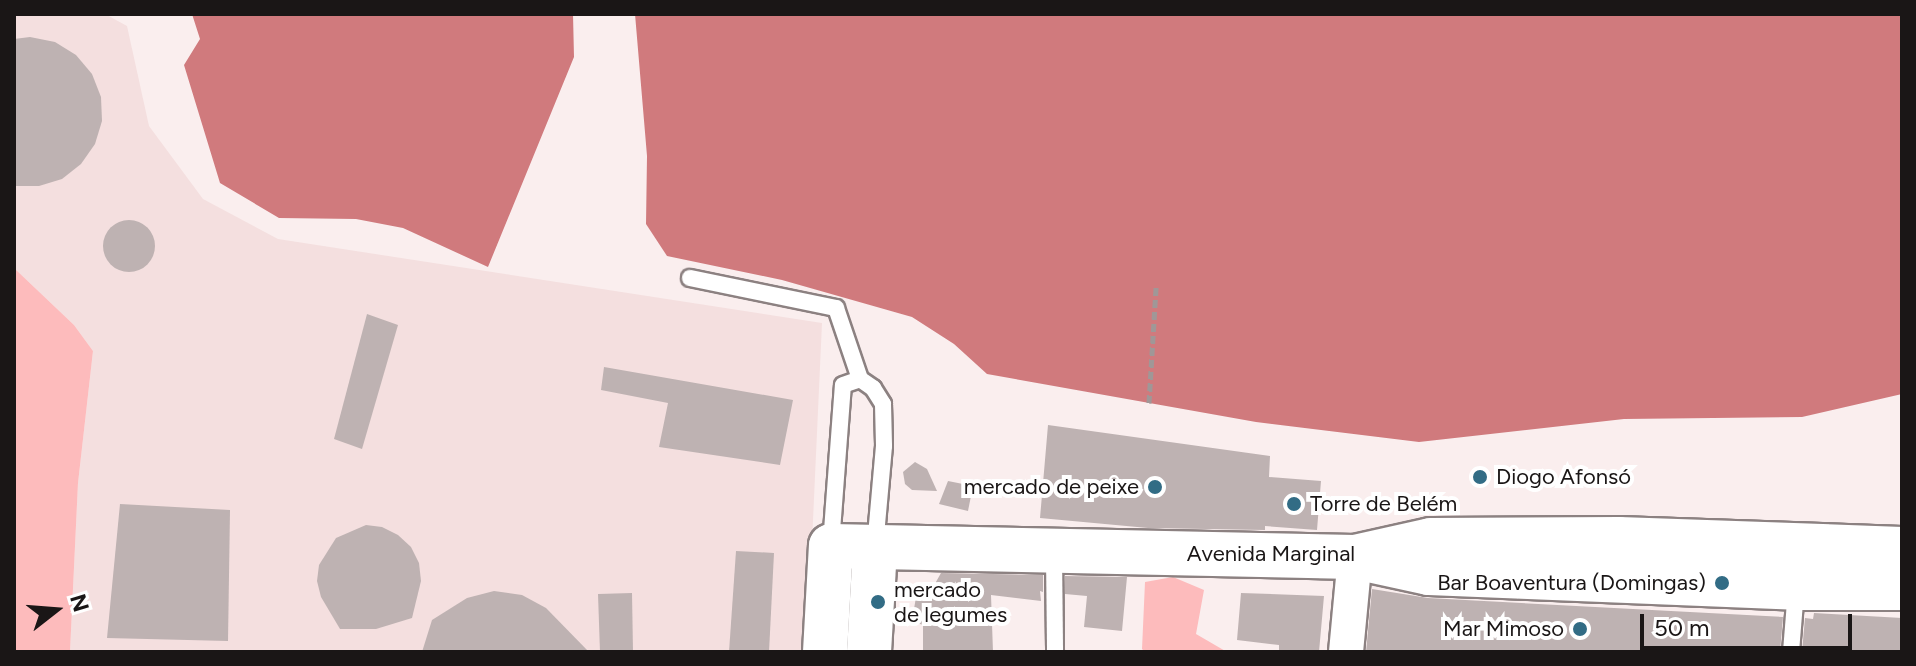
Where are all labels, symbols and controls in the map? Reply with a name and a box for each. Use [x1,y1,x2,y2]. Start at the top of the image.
place label: Diogo Afonsó [1496,464,1631,490]
marker: Diogo Afonsó [1471,468,1489,486]
place label: mercado de peixe [964,474,1139,500]
marker: mercado de peixe [1146,478,1164,496]
place label: Torre de Belém [1310,491,1457,517]
marker: Torre de Belém [1285,495,1303,513]
street label: Avenida Marginal [1187,541,1355,567]
north arrow [16,570,96,650]
place label: Bar Boaventura (Domingas) [1437,570,1706,596]
marker: Bar Boaventura (Domingas) [1713,574,1731,592]
place label: mercado de legumes [894,576,1007,628]
text: N [64,591,95,615]
marker: mercado de legumes [869,593,887,611]
scale bar [1644,598,1856,648]
text: 50 m [1654,613,1710,642]
place label: Mar Mimoso [1443,616,1564,642]
marker: Mar Mimoso [1571,620,1589,638]

